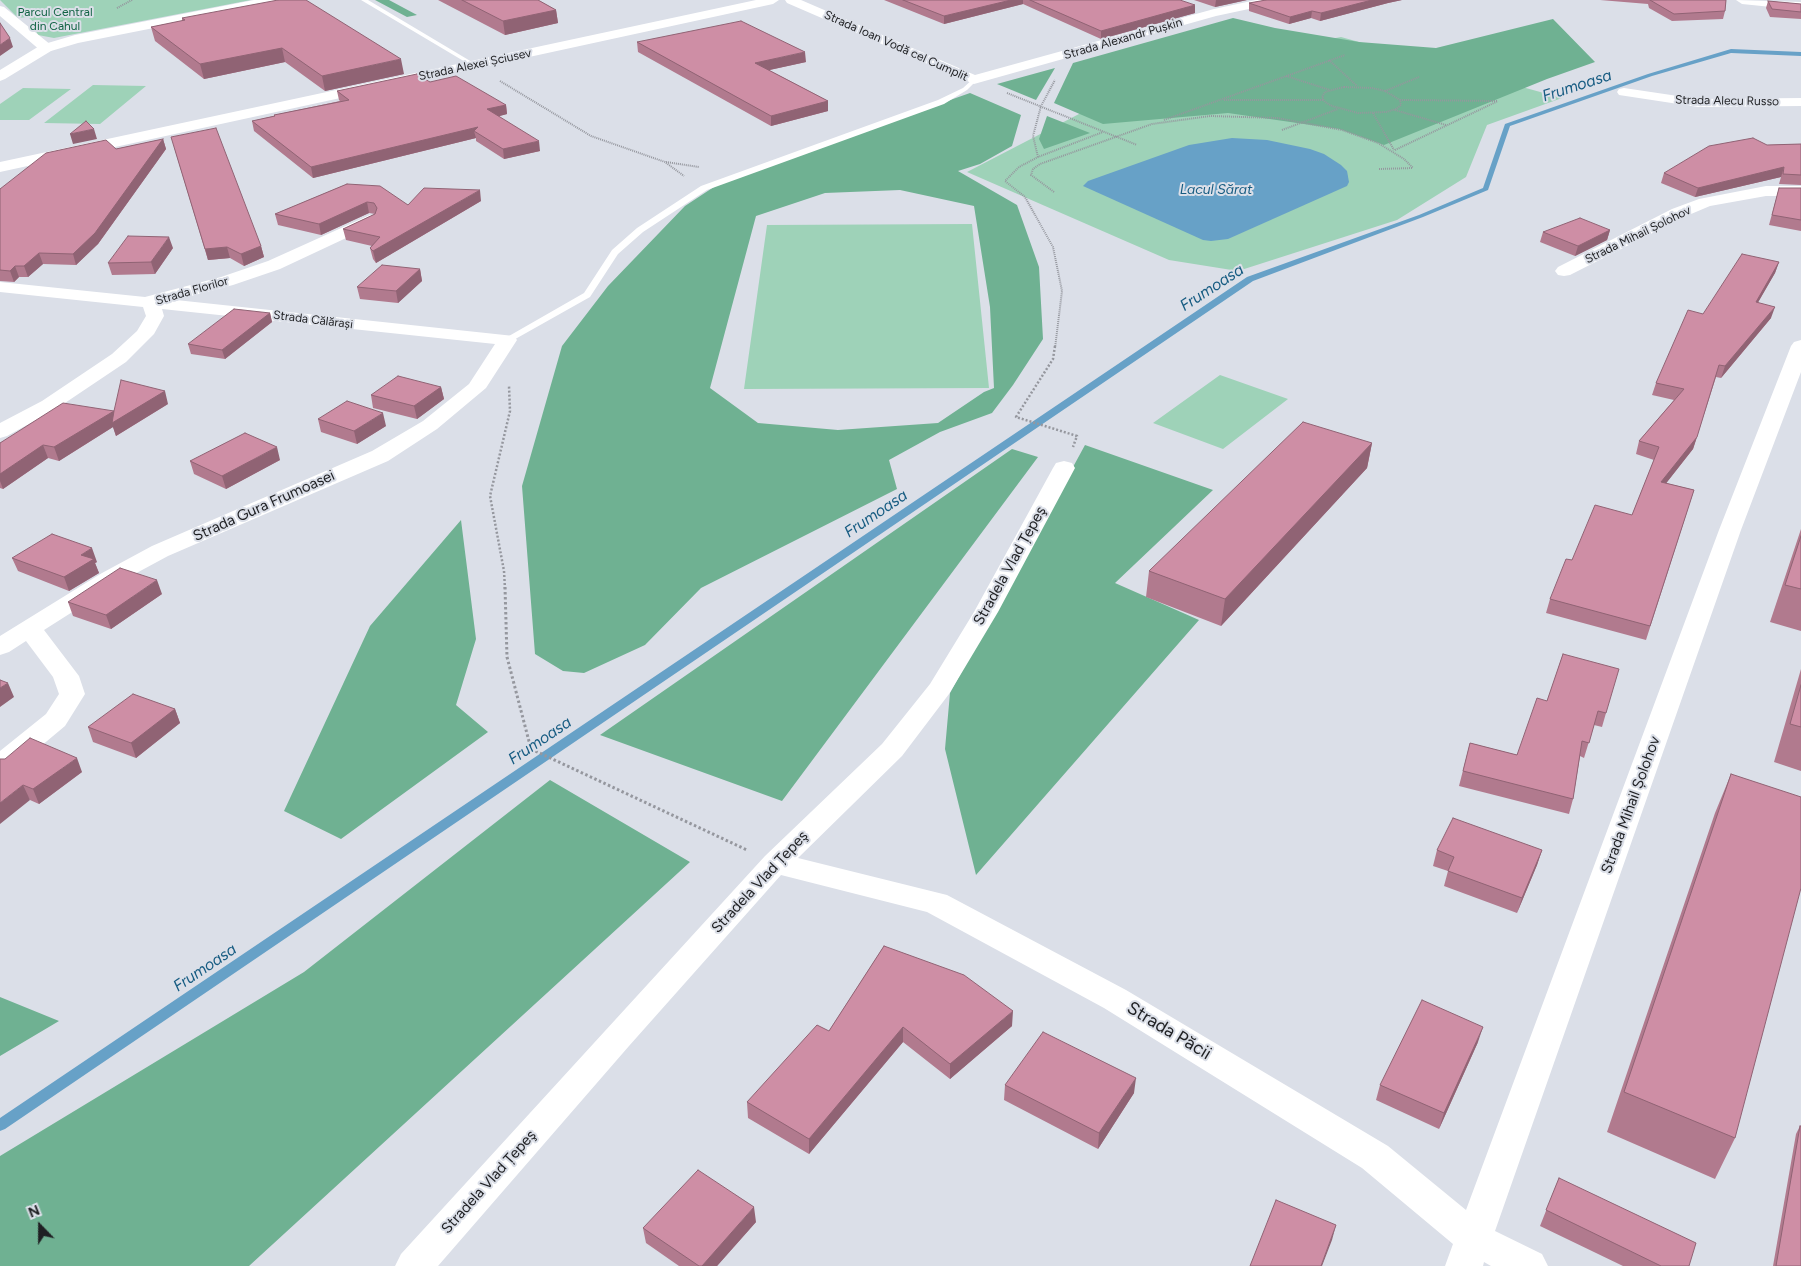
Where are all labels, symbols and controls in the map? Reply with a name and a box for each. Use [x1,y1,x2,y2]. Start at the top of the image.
park label: Parcul Central din Cahul [17,5,93,33]
street label: Strada Ioan Vodă cel Cumplit [822,8,970,84]
street label: Strada Alexandr Pușkin [1062,15,1184,63]
street label: Strada Alexei Șciusev [417,46,533,84]
water label: Frumoasa [1540,66,1614,106]
street label: Strada Alecu Russo [1675,93,1779,109]
water label: Lacul Sărat [1180,182,1252,198]
street label: Strada Mihail Șolohov [1583,203,1693,267]
water label: Frumoasa [1177,260,1247,316]
street label: Strada Florilor [154,274,230,308]
street label: Strada Călărași [272,308,354,332]
street label: Strada Gura Frumoasei [190,467,338,545]
water label: Frumoasa [841,486,911,542]
street label: Stradela Vlad Țepeş [970,503,1050,629]
water label: Frumoasa [505,713,575,769]
street label: Strada Mihail Șolohov [1598,734,1664,876]
street label: Stradela Vlad Țepeş [708,827,812,937]
water label: Frumoasa [170,940,240,996]
street label: Strada Păcii [1123,997,1215,1065]
street label: Stradela Vlad Țepeş [438,1127,540,1237]
north arrow [15,1201,65,1251]
text: N [26,1202,42,1222]

